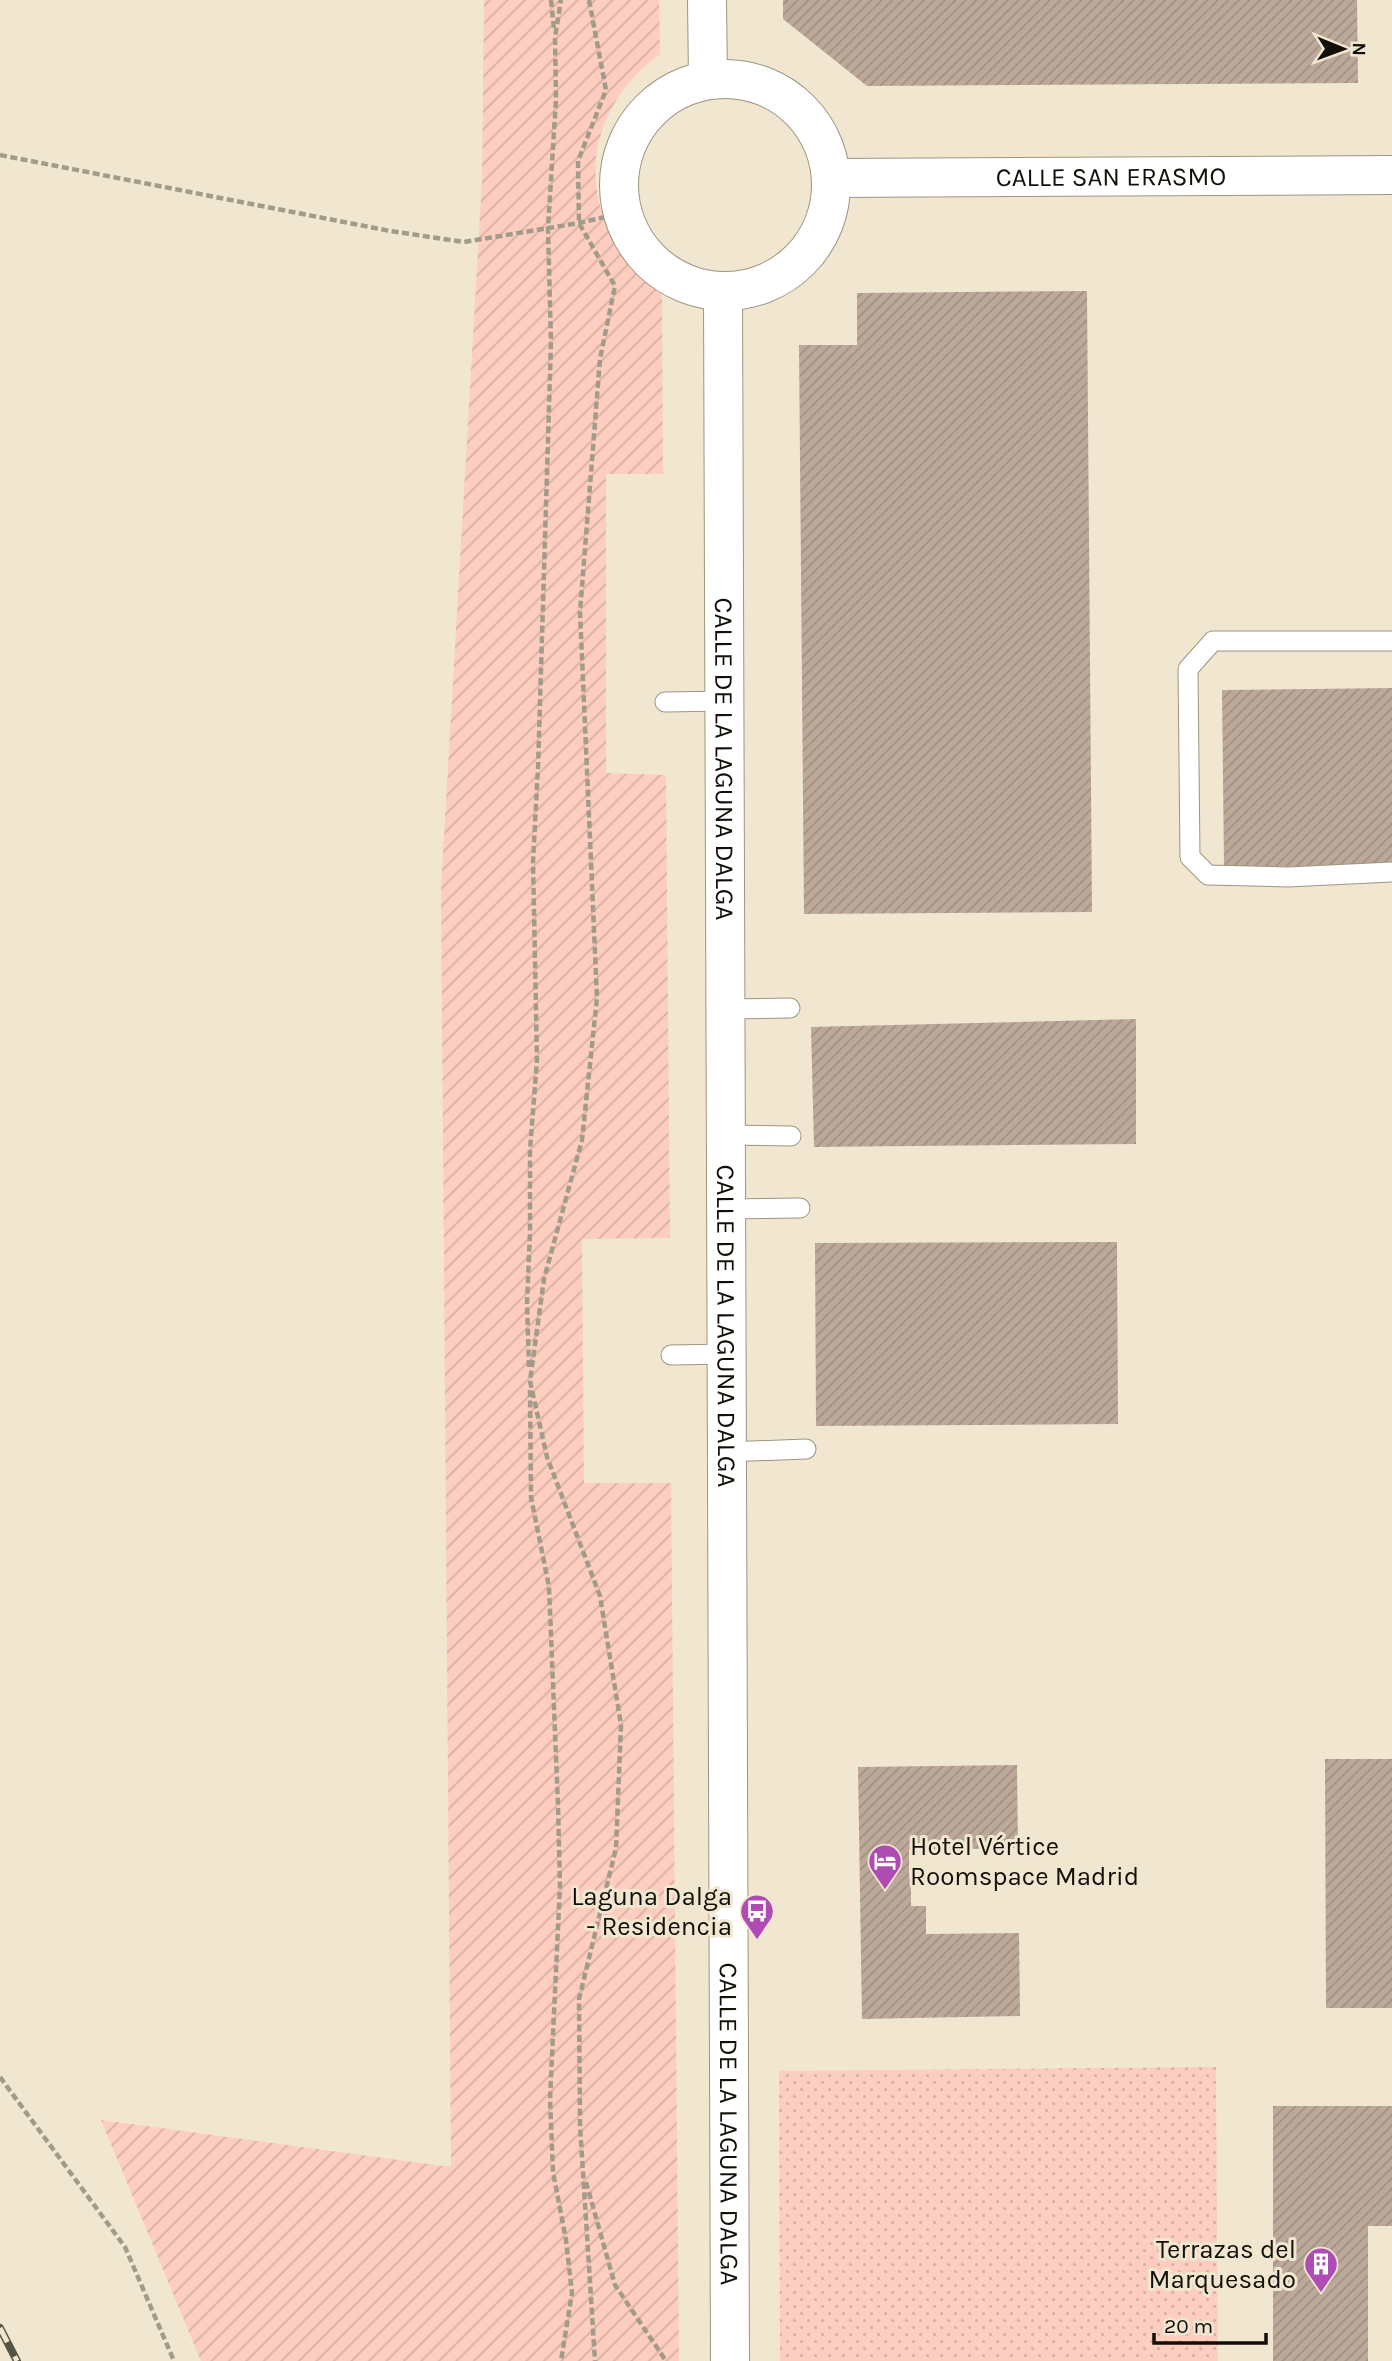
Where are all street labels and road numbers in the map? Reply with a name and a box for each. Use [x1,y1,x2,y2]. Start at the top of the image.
street label: CALLE SAN ERASMO [996,161,1226,193]
street label: CALLE DE LA LAGUNA DALGA [708,597,740,921]
street label: CALLE DE LA LAGUNA DALGA [710,1164,742,1488]
street label: CALLE DE LA LAGUNA DALGA [713,1962,745,2286]

